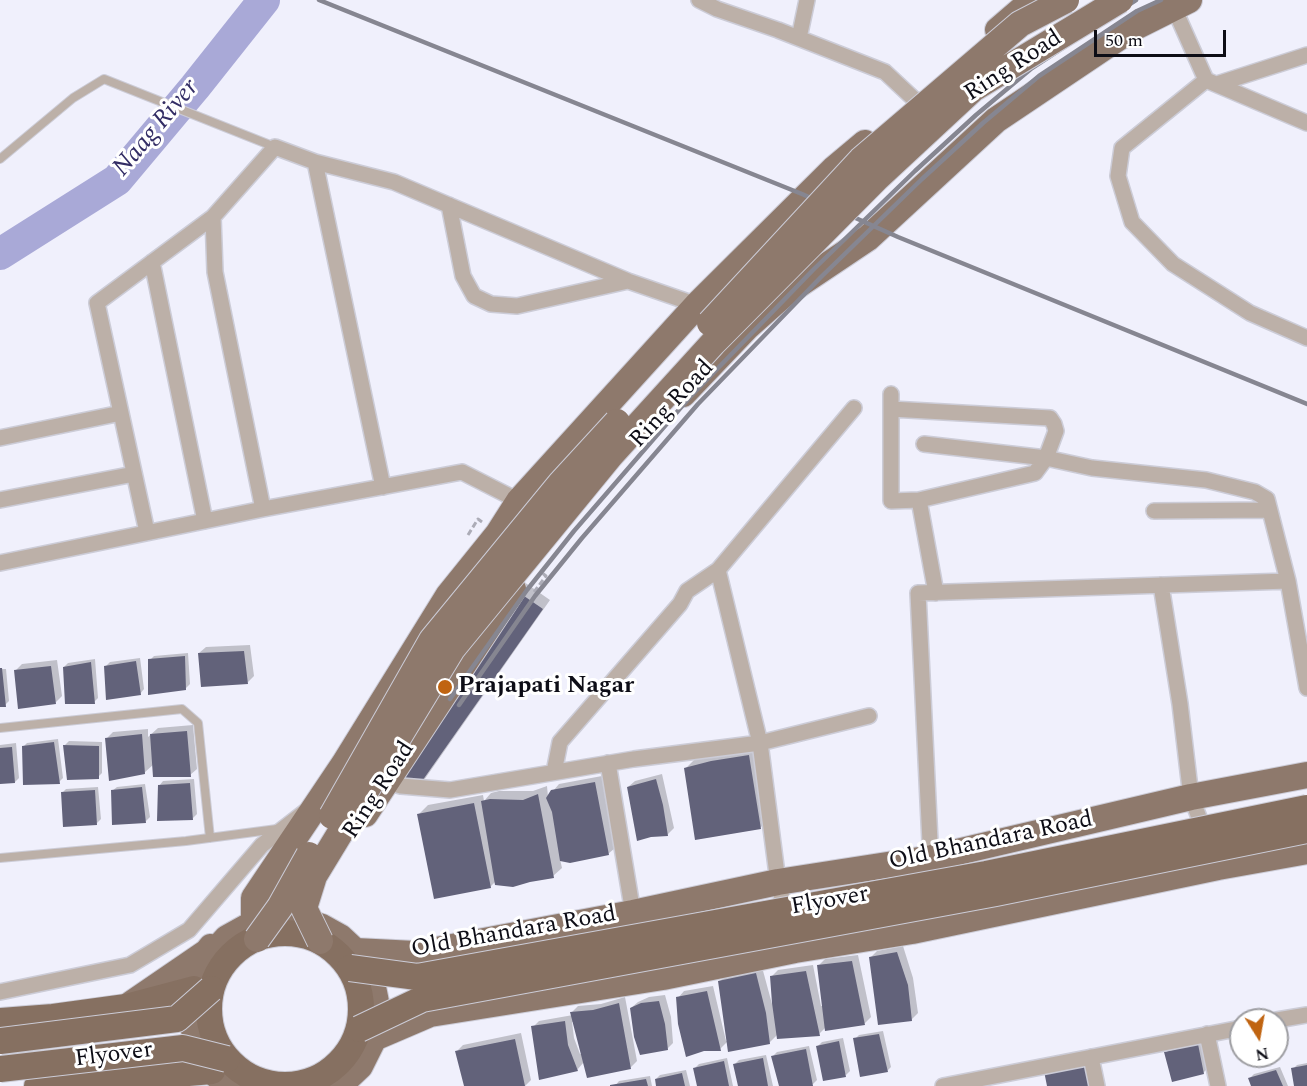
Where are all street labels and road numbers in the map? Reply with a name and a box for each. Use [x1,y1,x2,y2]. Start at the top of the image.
street label: Ring Road [960,25,1068,109]
street label: Ring Road [625,355,721,455]
street label: Ring Road [338,737,422,845]
street label: Old Bhandara Road [886,806,1096,878]
street label: Flyover [789,881,871,923]
street label: Old Bhandara Road [409,901,619,965]
street label: Flyover [73,1037,155,1075]

